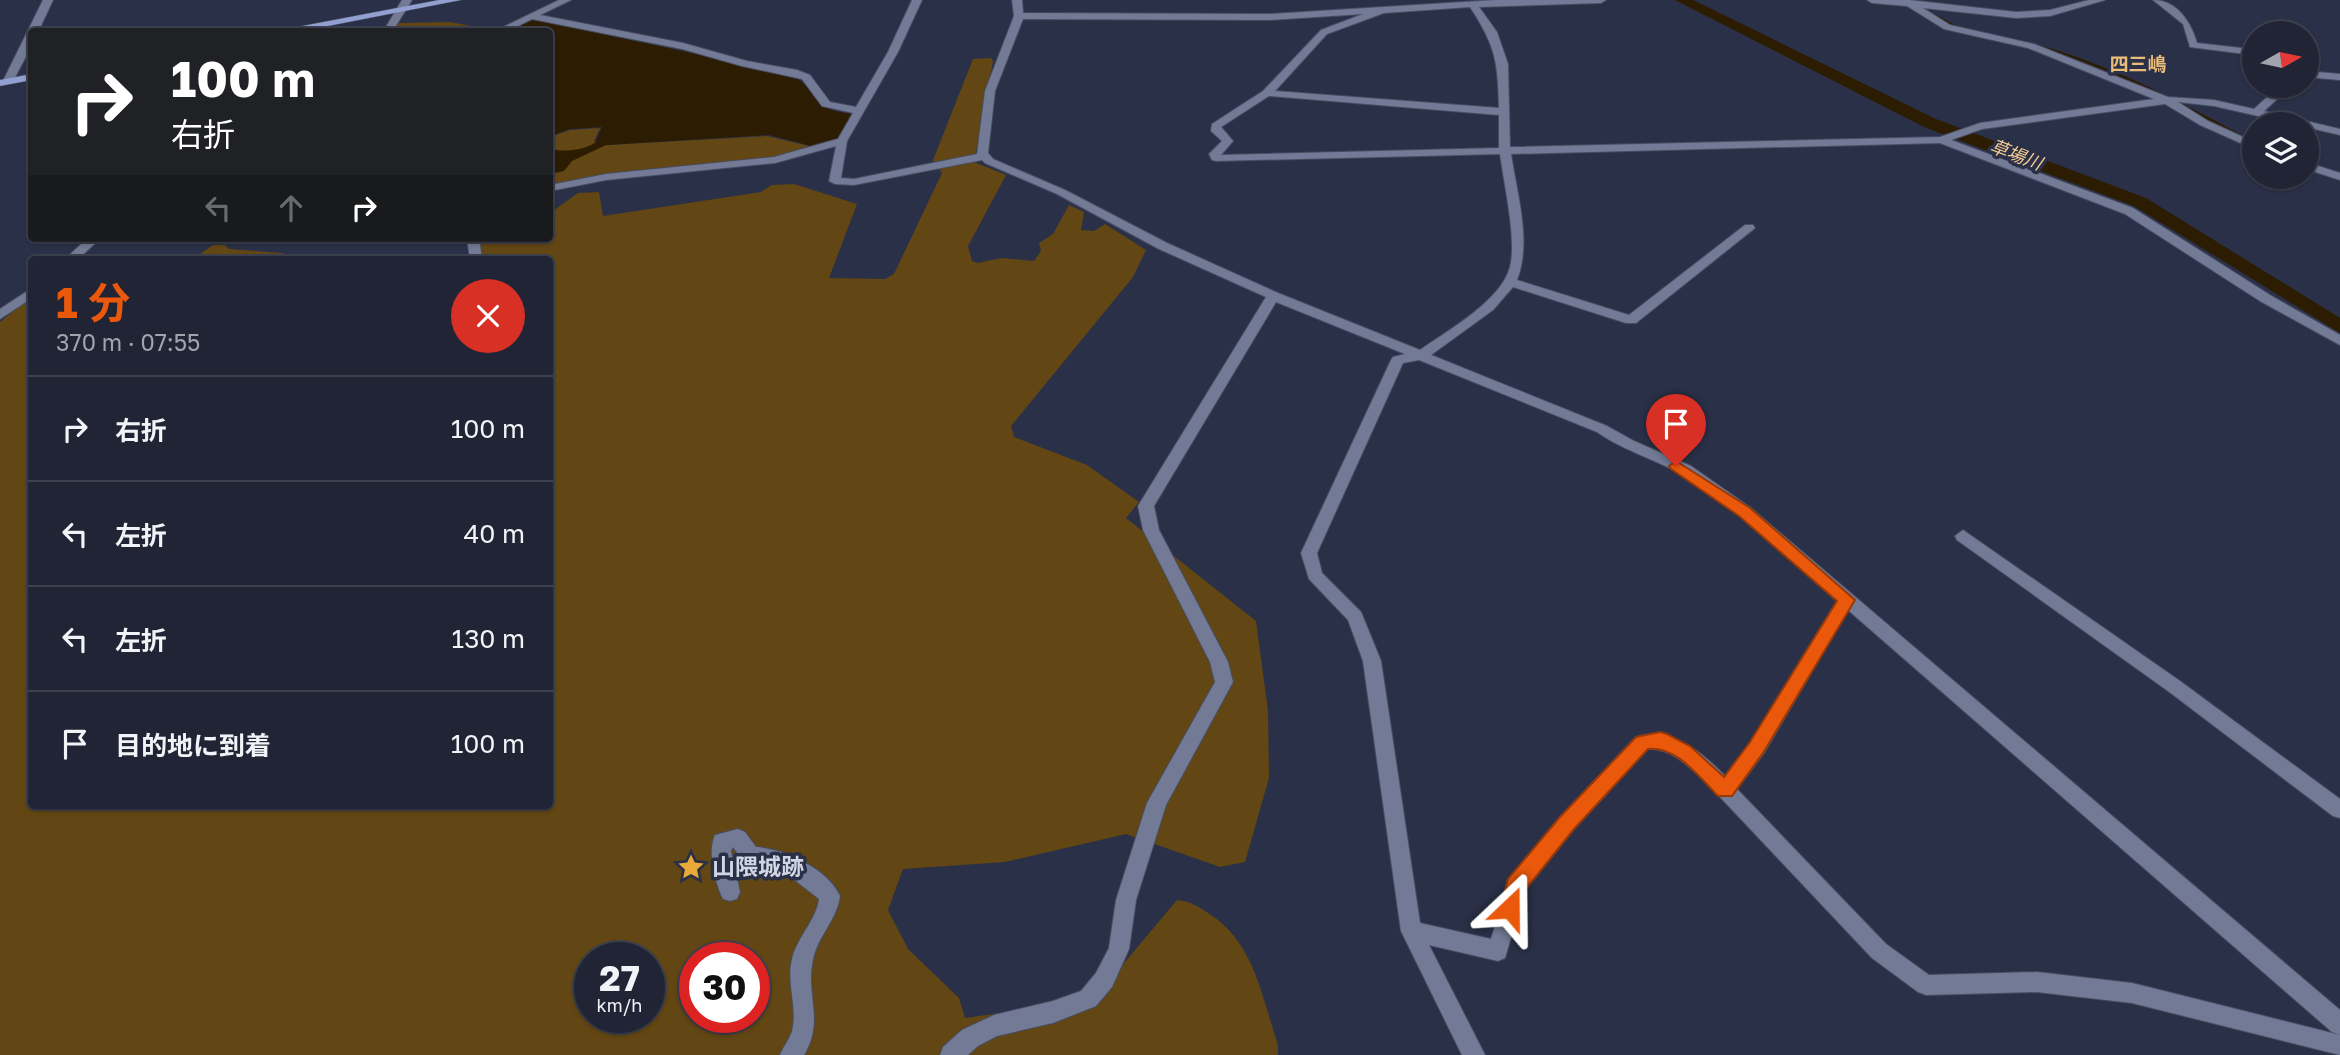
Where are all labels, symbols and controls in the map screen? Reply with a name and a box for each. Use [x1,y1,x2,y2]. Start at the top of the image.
north arrow [2242,21,2319,98]
map controls [2242,21,2319,189]
text: 100 m [171,49,315,108]
district label: 四三嶋 [2109,52,2167,75]
icon: right [56,56,147,147]
button: layers [2242,112,2319,189]
text: 右折 [171,115,235,153]
water label: 草場川 [1987,134,2047,175]
icon: left [199,189,237,227]
icon: ahead [272,189,310,227]
icon: right [345,189,383,227]
text: 1 分 [56,277,130,327]
button: close [451,279,525,353]
text: 370 m · 07:55 [56,328,200,356]
pin [1646,394,1706,466]
icon: arrive [1657,405,1695,443]
icon: right [56,410,94,448]
text: 100 m [451,413,525,444]
text: 右折 [115,415,167,446]
icon: left [56,515,94,553]
text: 40 m [464,518,525,549]
text: 左折 [115,520,167,551]
icon: left [56,620,94,658]
text: 130 m [452,623,525,654]
text: 左折 [115,625,167,656]
icon: arrive [56,725,94,763]
text: 100 m [451,728,525,759]
text: 目的地に到着 [115,730,271,761]
place icon: 山隈城跡 [676,852,706,882]
place label: 山隈城跡 [712,852,804,880]
position arrow [1473,871,1547,945]
speed limit sign: 30 [679,942,770,1033]
text: 27 [599,957,640,999]
text: km/h [597,994,642,1016]

